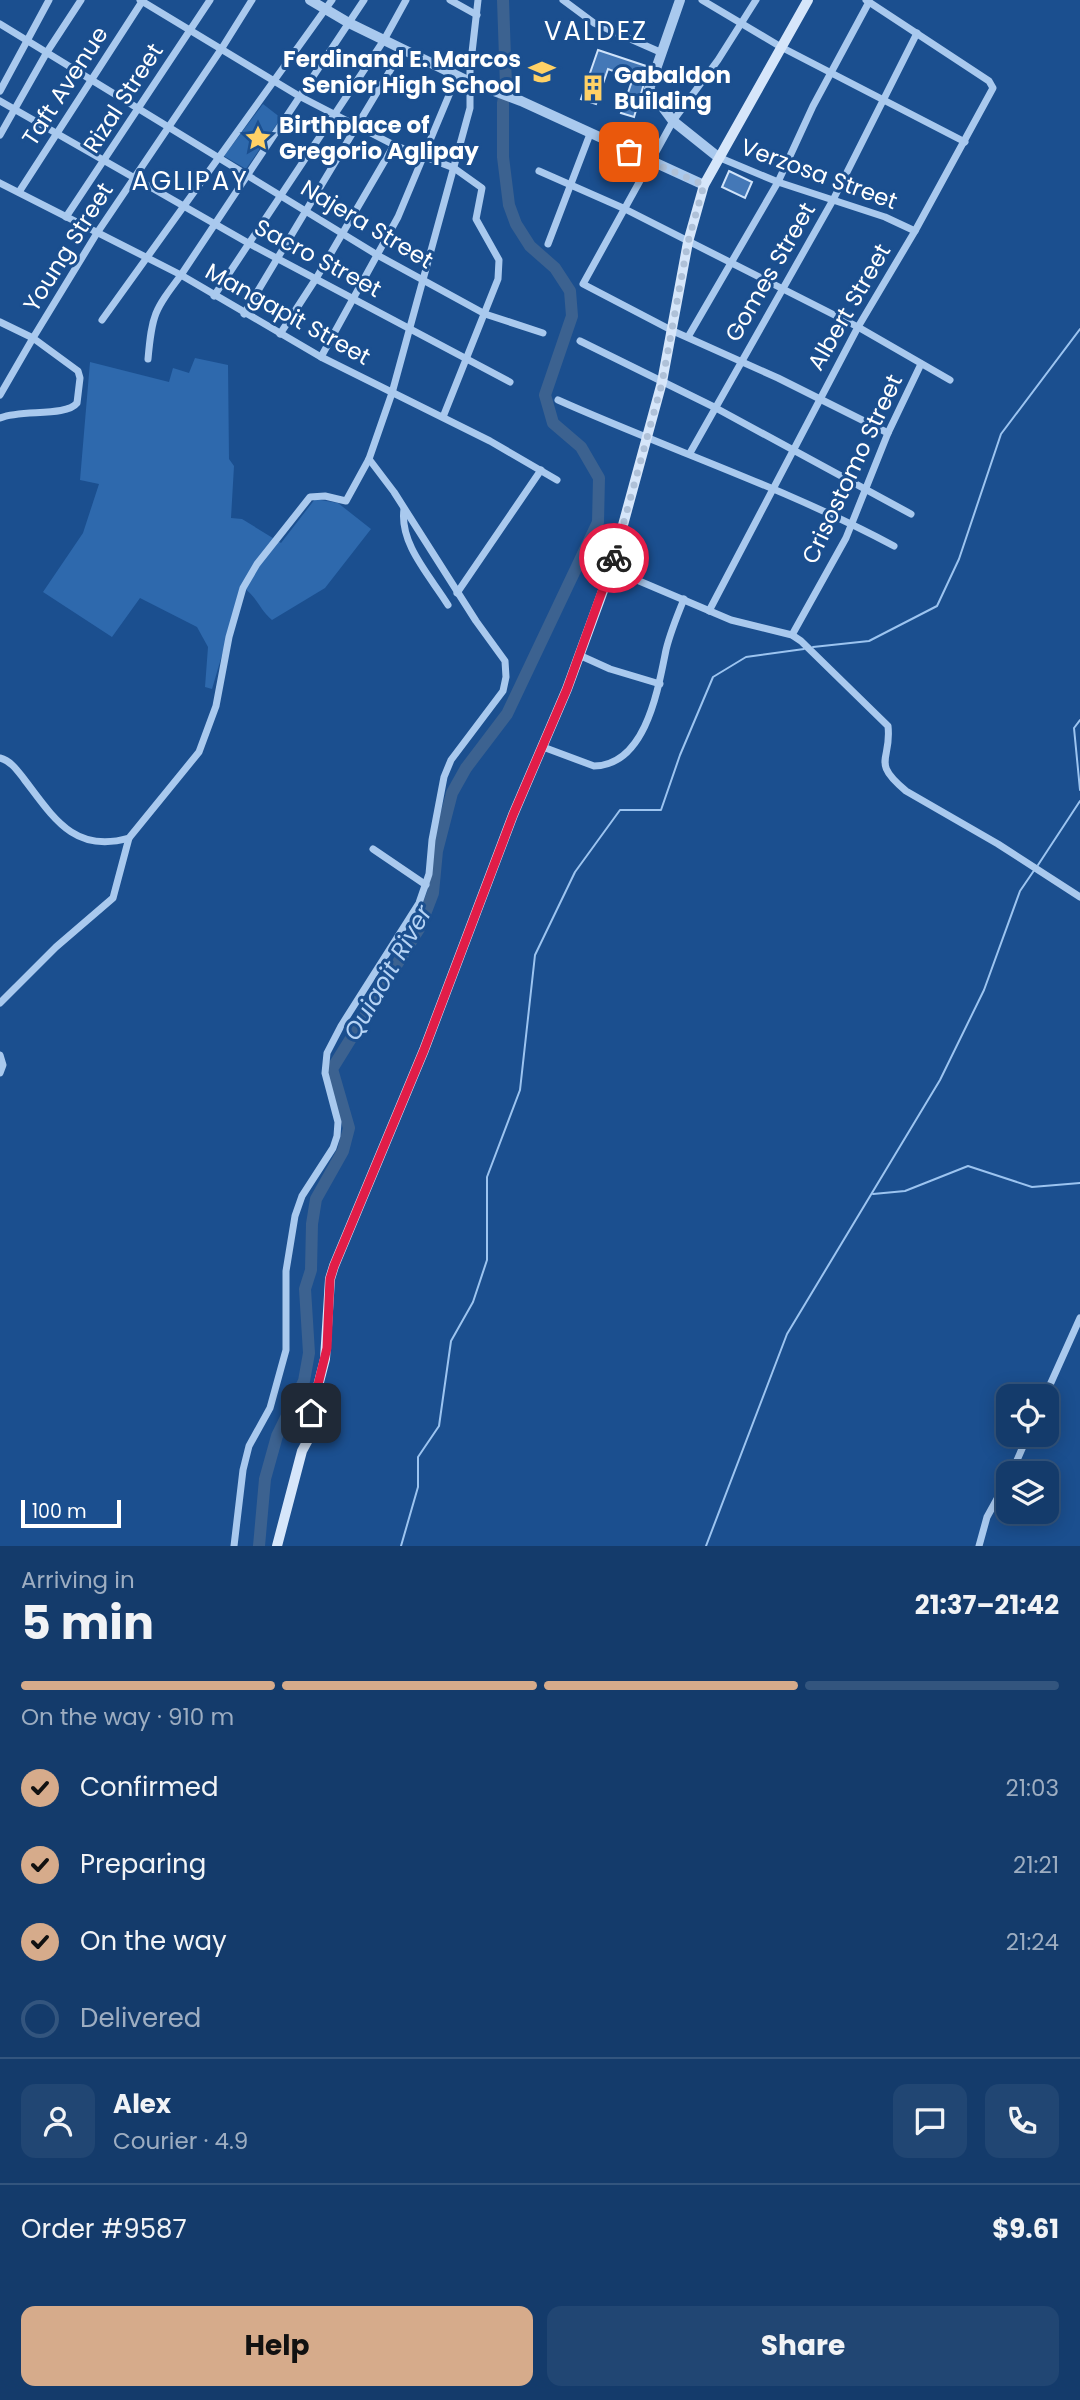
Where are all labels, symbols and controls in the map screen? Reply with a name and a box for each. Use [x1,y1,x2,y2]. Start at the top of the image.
district label: VALDEZ [544,13,648,49]
street label: Taft Avenue [14,20,116,152]
street label: Rizal Street [76,37,170,159]
place label: Ferdinand E. Marcos Senior High School [283,43,521,101]
school or university icon: Ferdinand E. Marcos Senior High School [527,57,557,87]
place label: Gabaldon Building [614,59,731,117]
building icon: Gabaldon Building [578,73,608,103]
place label: Birthplace of Gregorio Aglipay [279,109,479,167]
pin [599,122,659,182]
place icon: Birthplace of Gregorio Aglipay [243,123,273,153]
street label: Verzosa Street [736,131,902,217]
icon: bag [610,133,648,171]
district label: AGLIPAY [131,163,249,199]
street label: Najera Street [295,172,439,276]
street label: Young Street [16,176,120,318]
street label: Gomes Street [717,196,823,348]
street label: Sacro Street [249,211,387,305]
street label: Albert Street [800,238,898,376]
street label: Mangapit Street [200,255,376,373]
street label: Crisostomo Street [794,369,910,569]
courier [579,523,649,593]
icon: bike [595,539,633,577]
water label: Quiaoit River [335,898,440,1047]
pin [281,1383,341,1443]
map controls [996,1384,1059,1524]
button: locate [996,1384,1059,1447]
icon: home [292,1394,330,1432]
button: layers [996,1461,1059,1524]
scale bar [21,1497,121,1529]
text: 100 m [32,1498,87,1525]
text: Arriving in [21,1564,135,1596]
text: 21:37–21:42 [915,1587,1059,1623]
text: 5 min [21,1591,154,1655]
text: On the way · 910 m [21,1701,234,1733]
icon: check [21,1769,59,1807]
text: Confirmed [80,1769,218,1805]
text: 21:03 [1006,1772,1059,1804]
icon: check [21,1846,59,1884]
text: Preparing [80,1846,206,1882]
text: 21:21 [1013,1849,1059,1881]
icon: check [21,1923,59,1961]
text: On the way [80,1923,227,1959]
text: 21:24 [1006,1926,1059,1958]
text: Delivered [80,2000,201,2036]
button: person [21,2084,95,2158]
button: chat [893,2084,967,2158]
button: phone [985,2084,1059,2158]
text: Alex [113,2086,171,2122]
text: Courier · 4.9 [113,2125,248,2157]
text: Order #9587 [21,2211,187,2247]
text: $9.61 [992,2211,1059,2247]
button: Help [21,2306,533,2386]
button: Share [547,2306,1059,2386]

